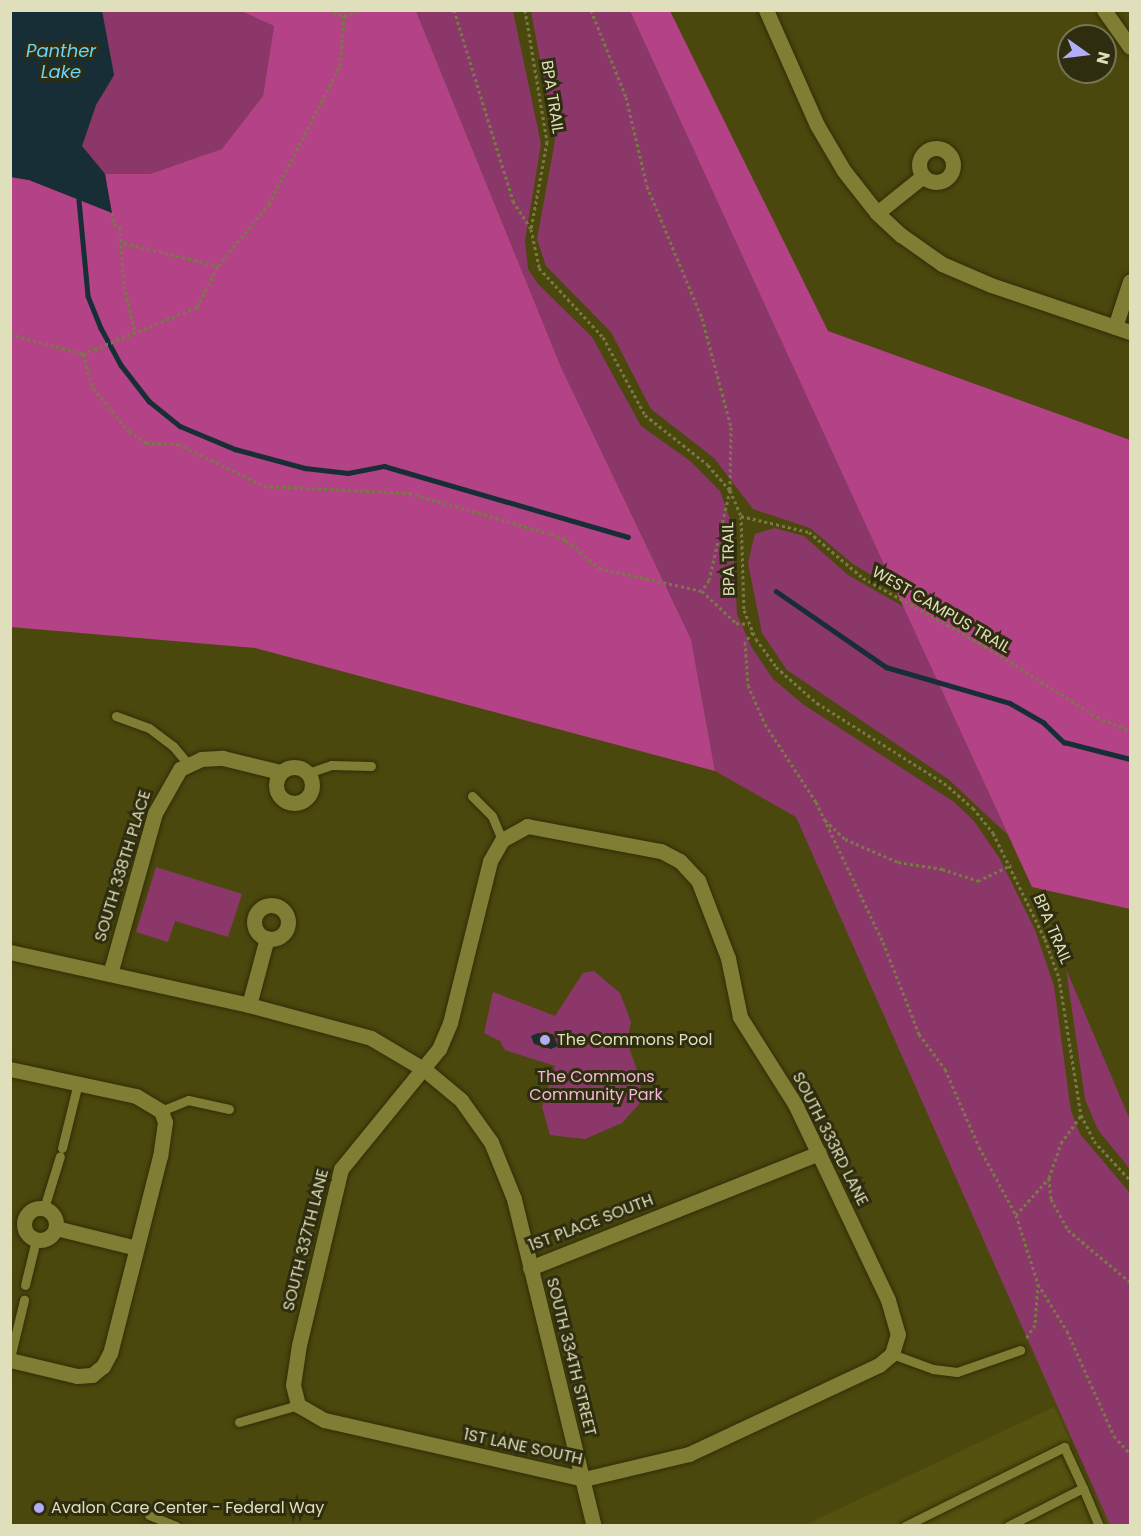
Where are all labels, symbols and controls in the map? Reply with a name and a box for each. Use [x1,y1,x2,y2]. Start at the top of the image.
north arrow [1057,24,1117,84]
water label: Panther Lake [26,41,96,84]
text: N [1090,49,1116,67]
street label: BPA TRAIL [537,59,567,135]
street label: BPA TRAIL [719,522,739,596]
street label: WEST CAMPUS TRAIL [868,562,1014,658]
street label: SOUTH 338TH PLACE [91,788,155,944]
street label: BPA TRAIL [1029,891,1075,967]
place label: The Commons Pool [557,1030,712,1050]
marker: The Commons Pool [538,1033,552,1047]
park label: The Commons Community Park [529,1067,663,1105]
street label: SOUTH 333RD LANE [788,1069,872,1209]
street label: SOUTH 337TH LANE [279,1167,333,1313]
street label: 1ST PLACE SOUTH [526,1190,656,1256]
street label: SOUTH 334TH STREET [542,1276,600,1438]
street label: 1ST LANE SOUTH [462,1425,584,1469]
place label: Avalon Care Center - Federal Way [51,1498,324,1518]
marker: Avalon Care Center - Federal Way [32,1501,46,1515]

